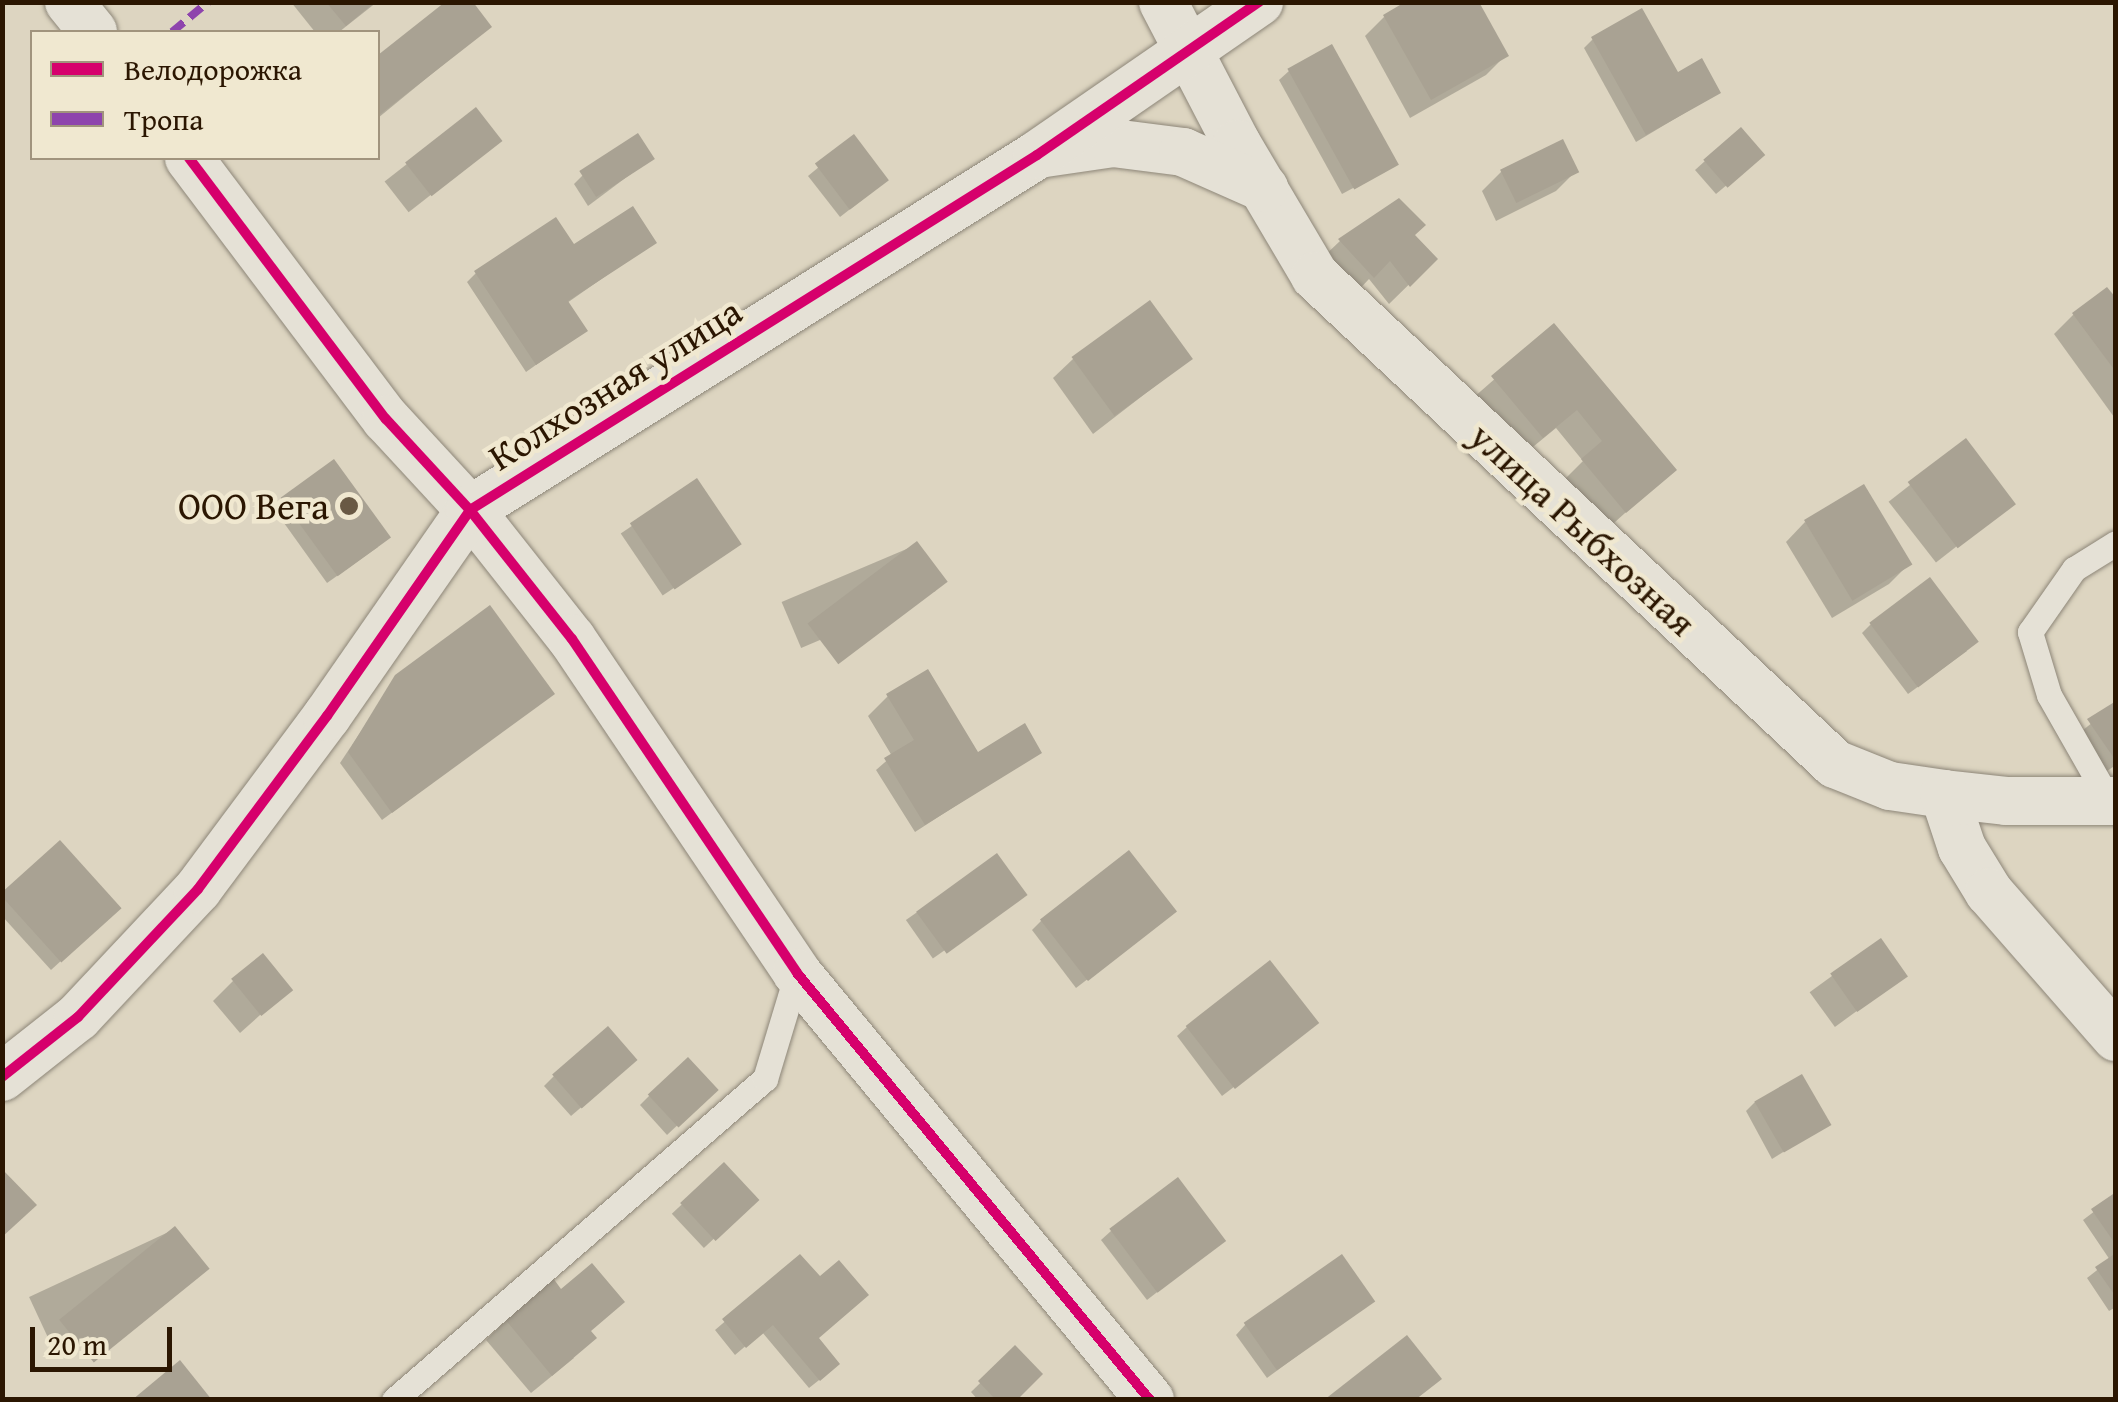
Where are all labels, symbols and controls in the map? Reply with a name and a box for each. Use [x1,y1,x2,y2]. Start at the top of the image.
legend [30,30,380,160]
text: Велодорожка [124,47,302,91]
text: Тропа [124,97,204,141]
street label: Колхозная улица [480,288,750,480]
street label: улица Рыбхозная [1461,413,1705,645]
place label: ООО Вега [178,483,329,529]
marker: ООО Вега [338,495,360,517]
scale bar [35,1307,178,1369]
text: 20 m [47,1322,107,1366]

